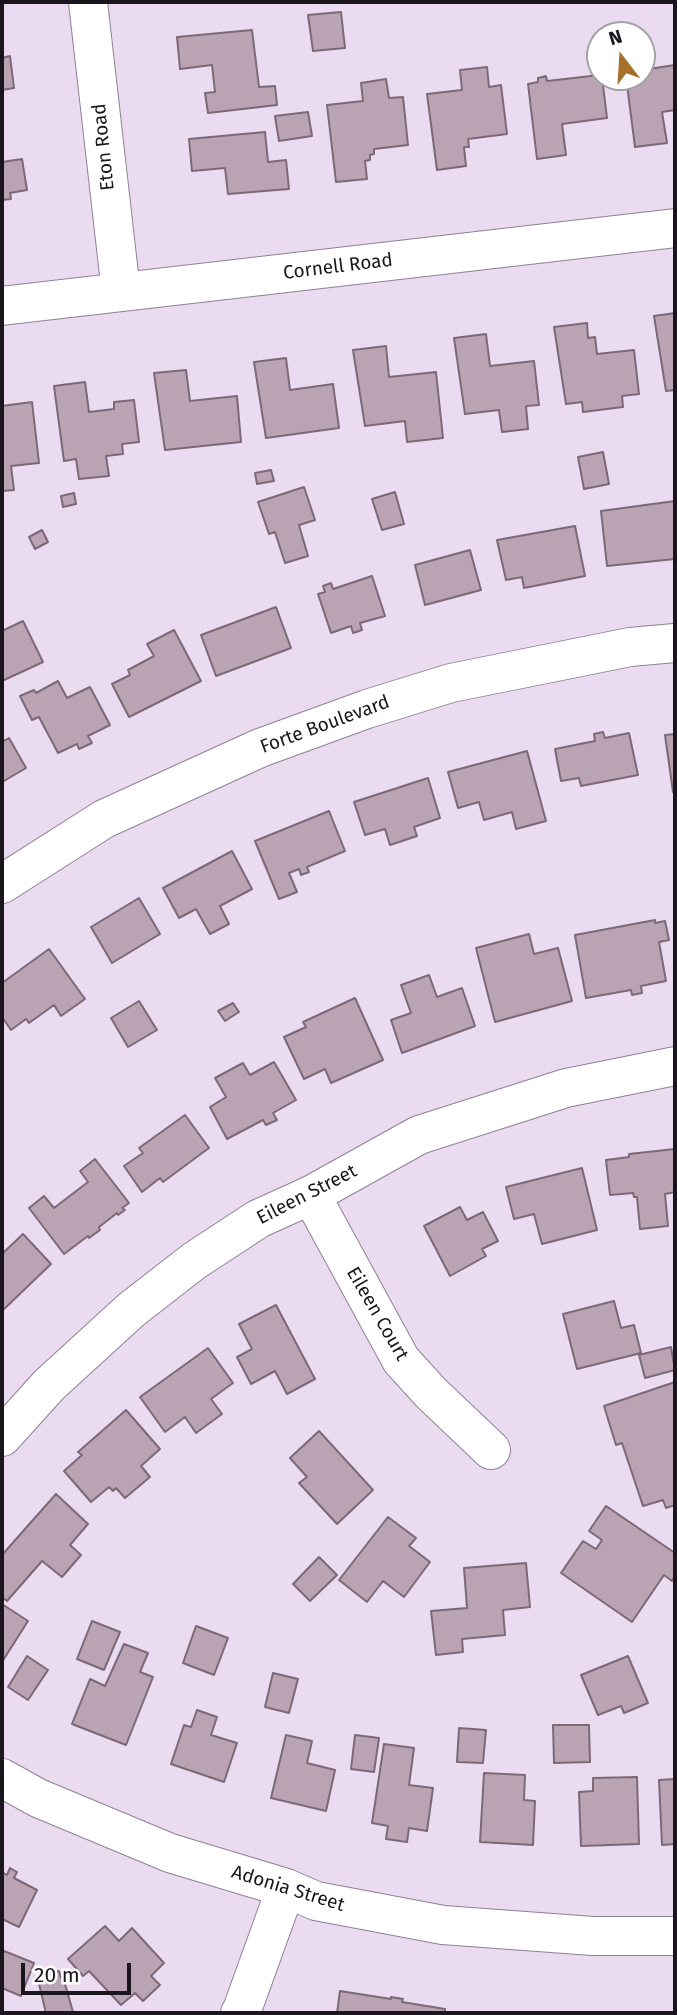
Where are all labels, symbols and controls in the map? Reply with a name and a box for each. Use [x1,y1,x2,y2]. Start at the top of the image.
north arrow [586,21,656,91]
text: N [606,25,625,50]
street label: Eton Road [88,102,120,192]
street label: Cornell Road [282,249,394,285]
street label: Forte Boulevard [257,691,393,759]
street label: Eileen Street [253,1160,361,1230]
street label: Eileen Court [341,1263,413,1365]
street label: Adonia Street [229,1861,347,1917]
scale bar [24,1948,135,1992]
text: 20 m [34,1962,80,1988]

